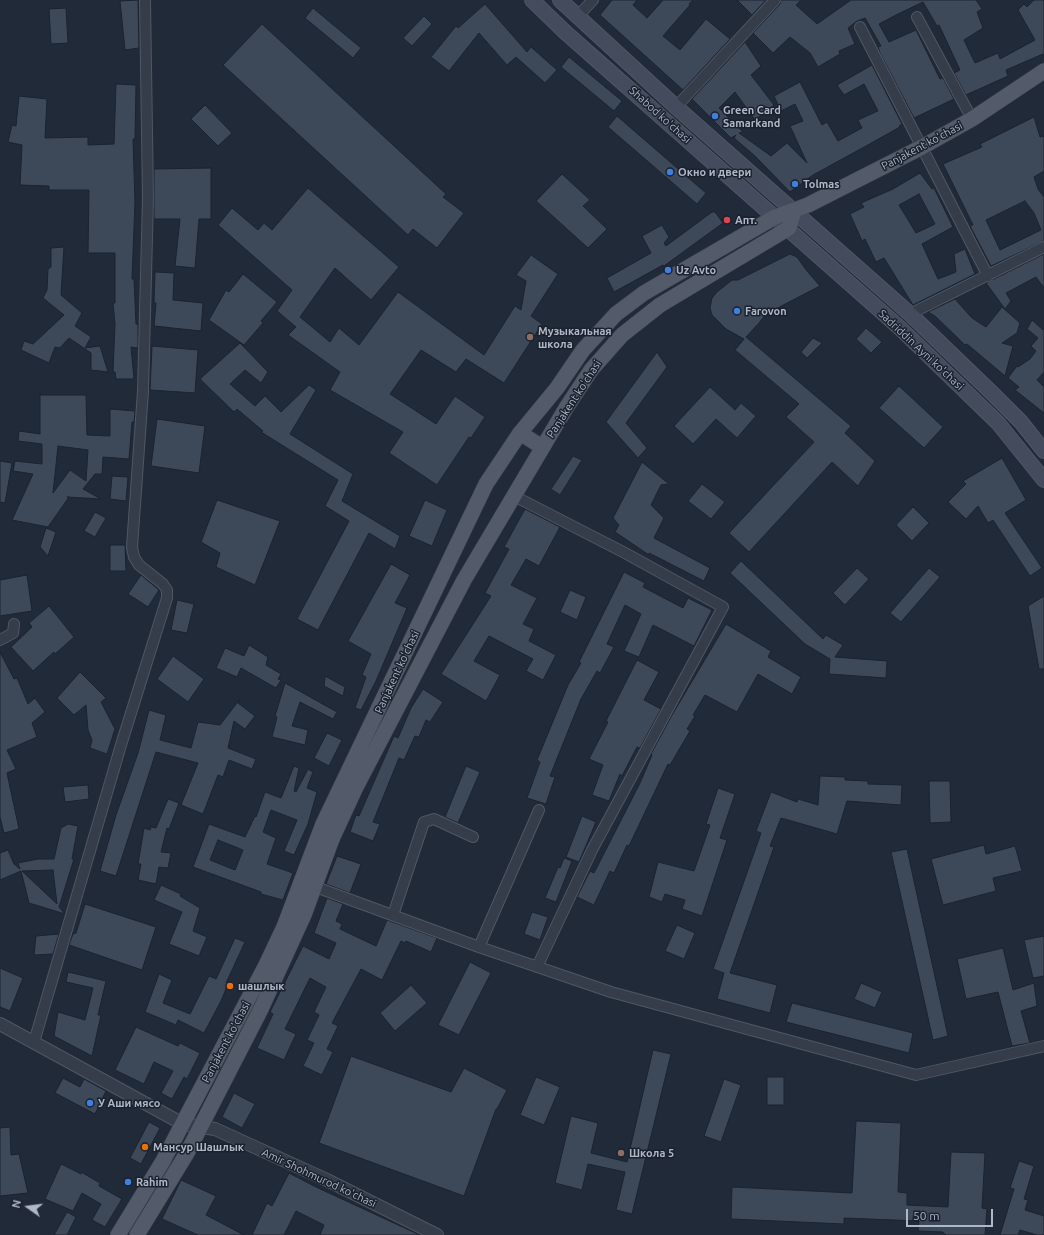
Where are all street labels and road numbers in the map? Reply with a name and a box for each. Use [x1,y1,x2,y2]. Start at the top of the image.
street label: Shabod ko'chasi [627,84,693,146]
street label: Panjakent ko'chasi [879,119,965,173]
street label: Sadriddin Ayni ko'chasi [876,307,966,393]
street label: Panjakent ko'chasi [544,358,604,440]
street label: Panjakent ko'chasi [372,628,422,716]
street label: Panjakent ko'chasi [199,999,253,1085]
street label: Amir Shohmurod ko'chasi [260,1146,378,1210]

